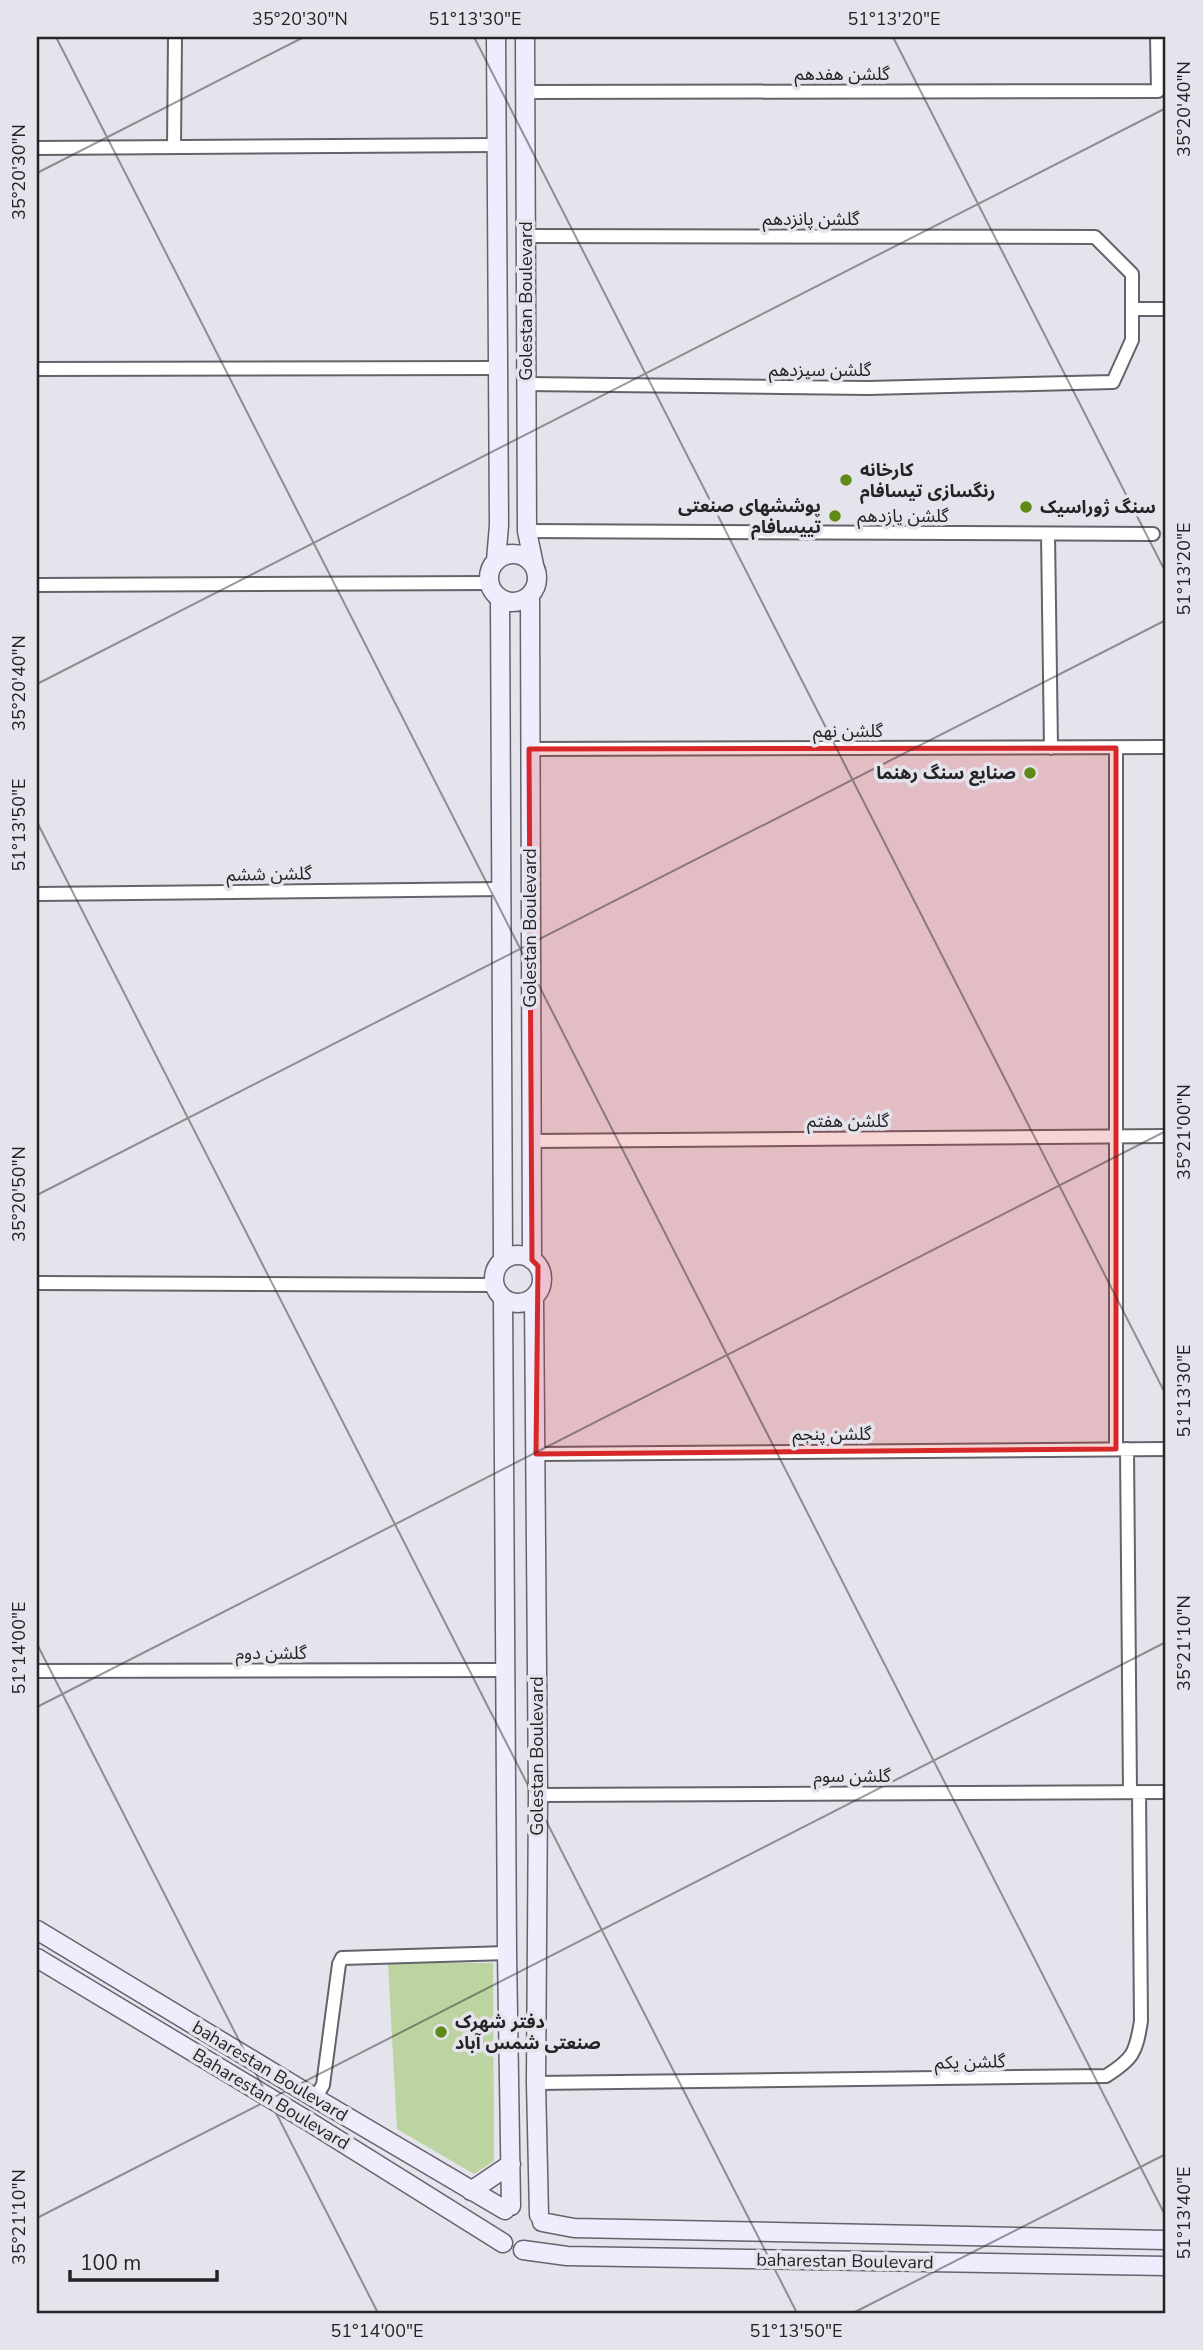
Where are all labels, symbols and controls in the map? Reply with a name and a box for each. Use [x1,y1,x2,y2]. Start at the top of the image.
text: 35°20'30"N [252,7,348,31]
text: 51°13'30"E [429,7,522,31]
text: 51°13'20"E [848,7,941,31]
text: 35°20'40"N [1172,61,1196,157]
street label: گلشن هفدهم [794,62,890,87]
text: 35°20'30"N [7,124,31,220]
street label: گلشن پانزدهم [763,207,860,232]
street label: Golestan Boulevard [514,221,538,381]
street label: گلشن سیزدهم [769,358,872,383]
place label: کارخانه رنگسازی تیسافام [860,458,995,504]
marker: کارخانه رنگسازی تیسافام [838,472,854,488]
place label: پوششهای صنعتی تییسافام [678,494,822,540]
place label: سنگ ژوراسیک [1040,495,1156,519]
marker: سنگ ژوراسیک [1018,499,1034,515]
street label: گلشن یازدهم [857,504,949,529]
marker: پوششهای صنعتی تییسافام [827,508,843,524]
text: 51°13'20"E [1172,523,1196,616]
text: 35°20'40"N [7,635,31,731]
street label: گلشن نهم [813,719,884,744]
place label: صنایع سنگ رهنما [876,761,1016,786]
marker: صنایع سنگ رهنما [1022,765,1038,781]
text: 51°13'50"E [7,779,31,872]
street label: Golestan Boulevard [518,848,542,1008]
street label: گلشن ششم [226,861,313,888]
text: 35°21'00"N [1172,1084,1196,1180]
street label: گلشن هفتم [807,1109,890,1134]
text: 35°20'50"N [7,1146,31,1242]
text: 51°13'30"E [1172,1345,1196,1438]
street label: گلشن پنجم [792,1422,872,1447]
text: 35°21'10"N [1172,1595,1196,1691]
text: 51°14'00"E [7,1602,31,1695]
street label: گلشن دوم [235,1641,307,1667]
street label: Golestan Boulevard [525,1676,549,1836]
street label: گلشن سوم [813,1764,891,1790]
place label: دفتر شهرک صنعتی شمس آباد [455,2010,601,2055]
street label: baharestan Boulevard [188,2015,352,2127]
marker: دفتر شهرک صنعتی شمس آباد [433,2024,449,2040]
street label: Baharestan Boulevard [188,2043,354,2155]
street label: گلشن یکم [935,2049,1006,2076]
text: 51°13'40"E [1172,2167,1196,2260]
text: 35°21'10"N [7,2169,31,2265]
scale bar [70,2238,217,2282]
street label: baharestan Boulevard [756,2247,934,2275]
text: 100 m [80,2249,141,2277]
text: 51°14'00"E [331,2319,424,2343]
text: 51°13'50"E [750,2319,843,2343]

